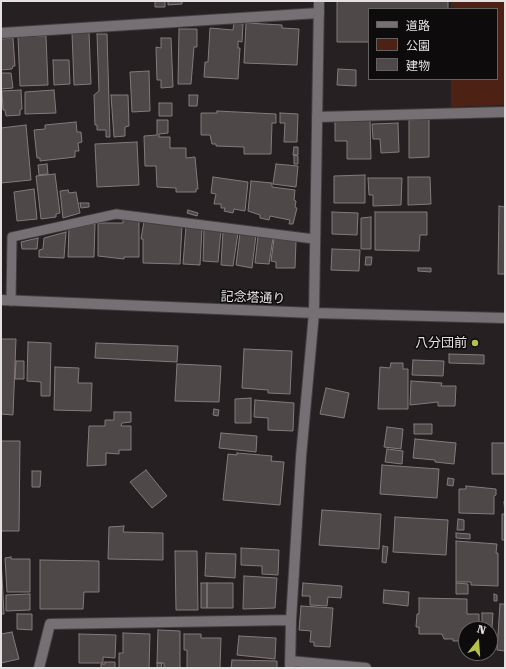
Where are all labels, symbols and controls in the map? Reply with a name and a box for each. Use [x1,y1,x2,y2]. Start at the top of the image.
legend [368,8,498,80]
text: 道路 [406,19,430,33]
text: 公園 [406,39,430,53]
text: 建物 [406,59,430,73]
street label: 記念塔通り [220,289,286,307]
place label: 八分団前 [415,335,467,351]
marker: 八分団前 [470,338,480,348]
north arrow [458,621,498,661]
text: N [475,623,487,637]

